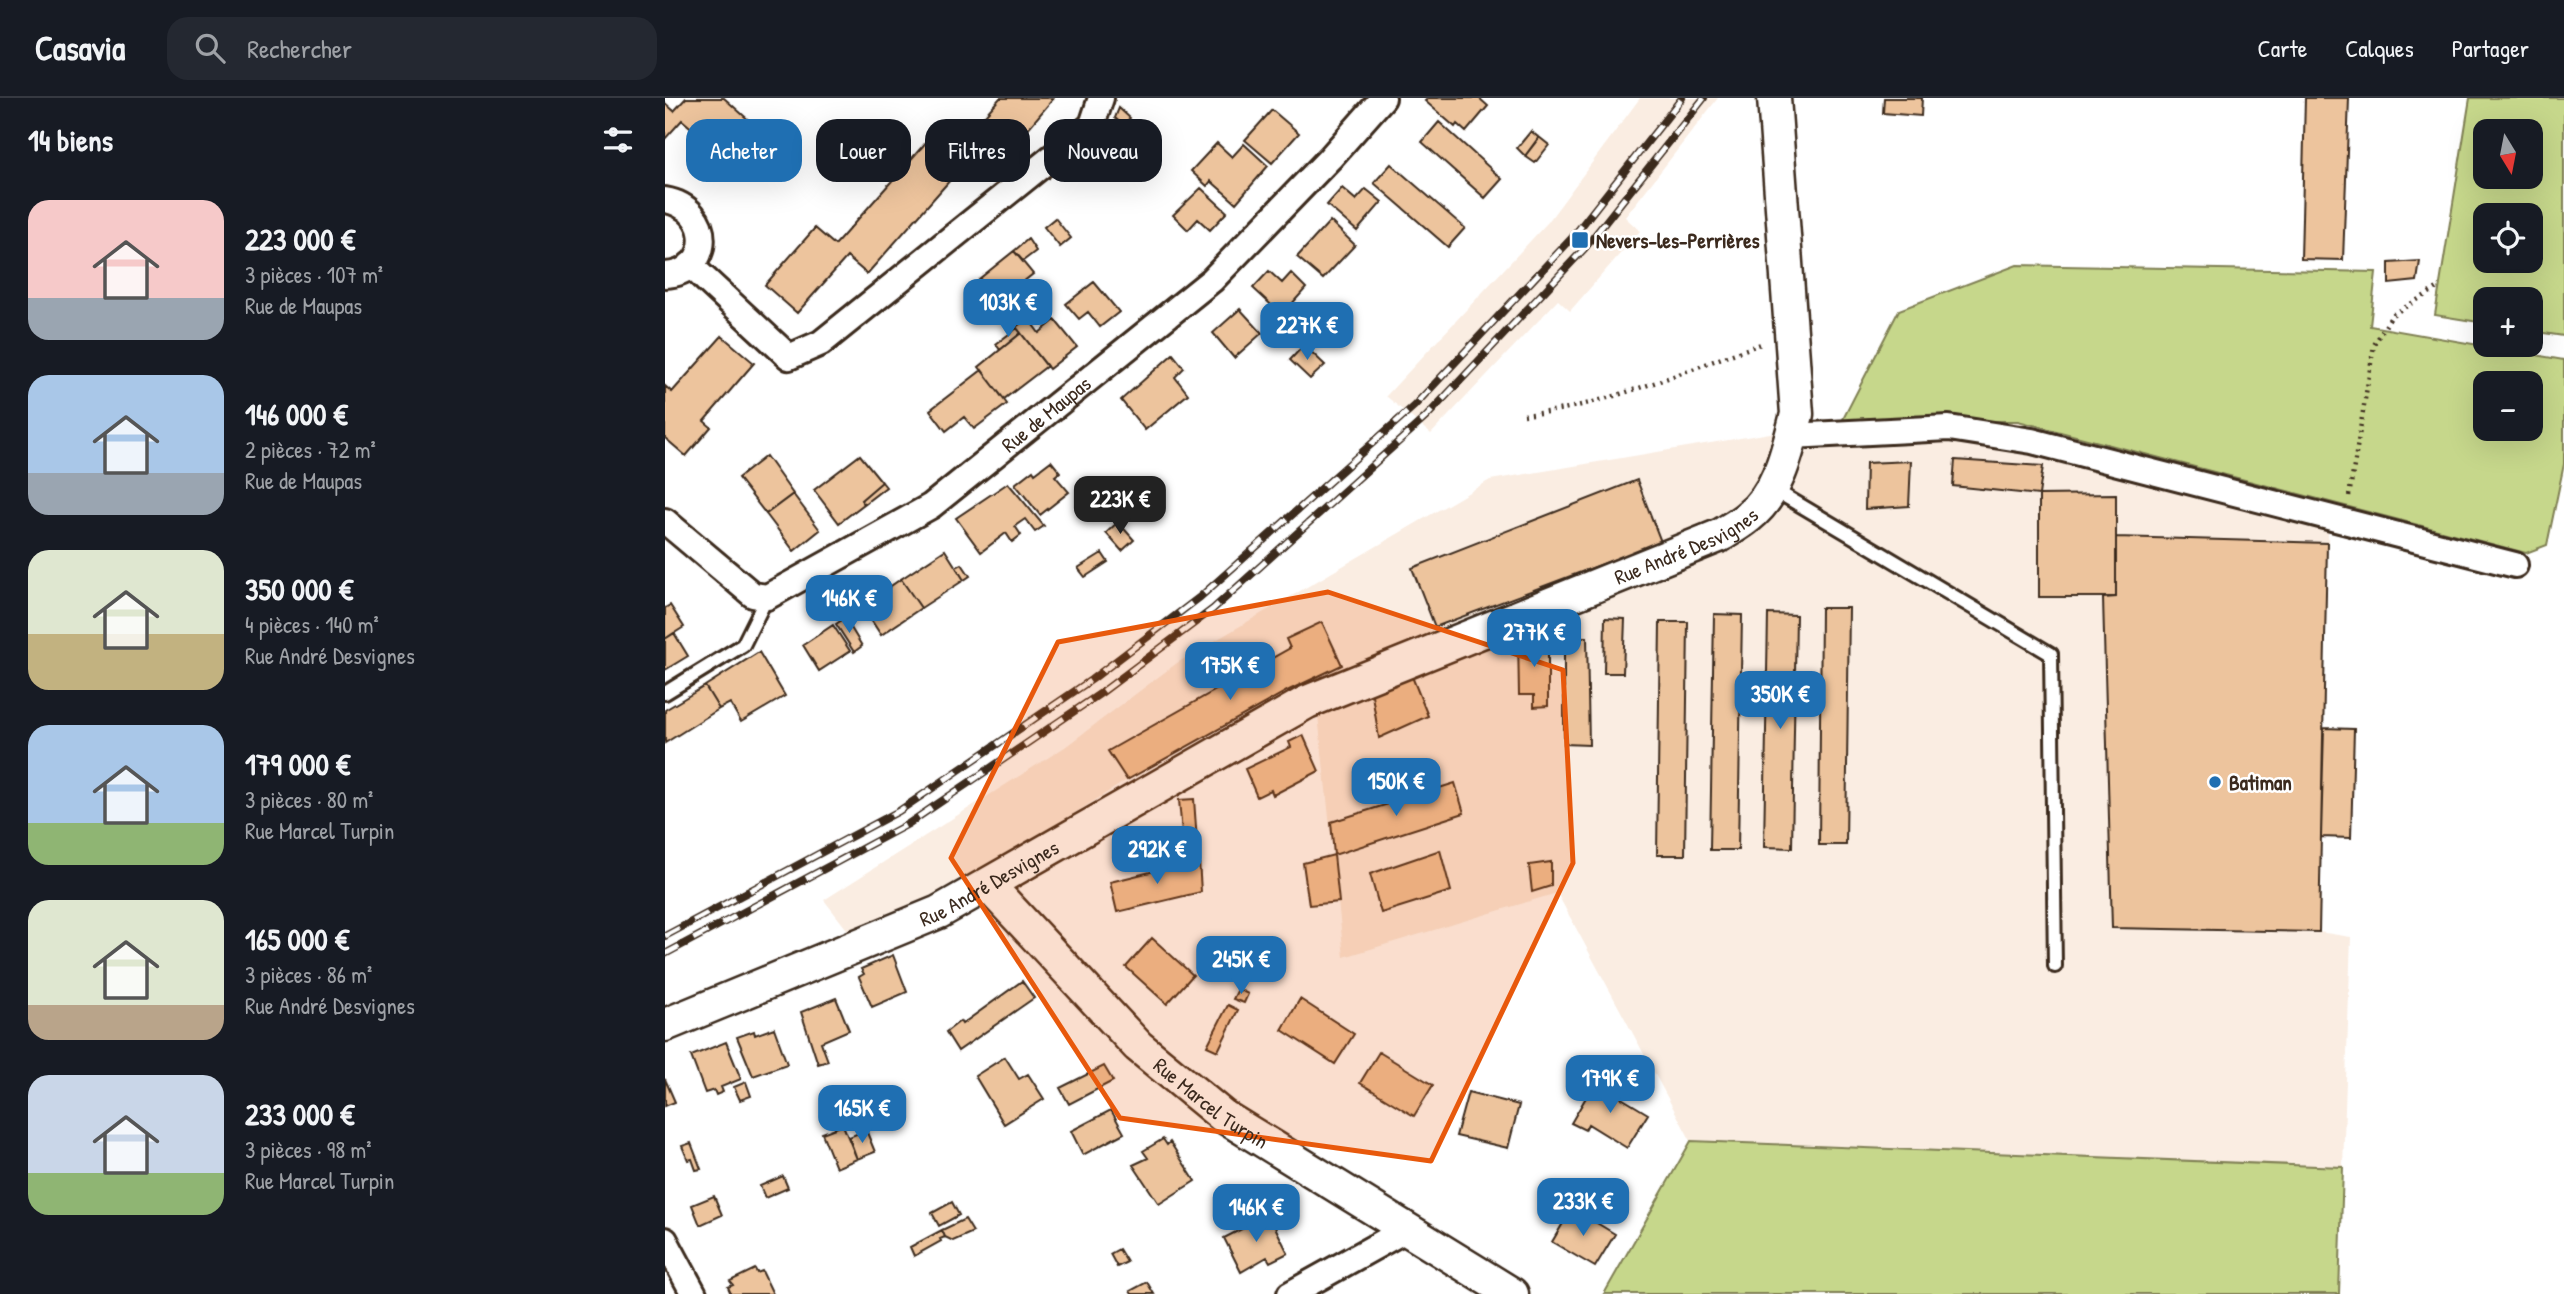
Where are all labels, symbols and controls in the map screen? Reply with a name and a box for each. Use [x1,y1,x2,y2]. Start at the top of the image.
search box [167,17,657,80]
text: Casavia [35,26,125,70]
icon: search [191,29,229,67]
text: Rechercher [247,31,352,66]
text: Carte [2258,32,2307,64]
text: Calques [2345,32,2414,64]
text: Partager [2452,32,2529,64]
chip: Acheter [686,119,802,182]
chip: Louer [816,119,911,182]
chip: Filtres [925,119,1030,182]
chip: Nouveau [1044,119,1162,182]
north arrow [2473,119,2543,189]
map controls [2473,119,2543,441]
text: 14 biens [28,120,113,160]
icon: filters [599,121,637,159]
button: locate [2473,203,2543,273]
text: 223 000 € [245,219,355,259]
place label: Nevers-les-Perrières [1596,226,1760,255]
icon: home [84,228,168,312]
marker: Nevers-les-Perrières [1570,230,1590,250]
text: 3 pièces · 107 m² [245,259,383,290]
pin: 103K € [951,280,1065,339]
text: 103K € [979,286,1037,317]
button: + [2473,287,2543,357]
text: Rue de Maupas [245,290,362,321]
pin: 227K € [1250,302,1364,362]
text: 227K € [1276,309,1338,340]
street label: Rue de Maupas [995,369,1097,459]
button: − [2473,371,2543,441]
text: 146 000 € [245,394,348,434]
icon: home [84,403,168,487]
text: 2 pièces · 72 m² [245,434,376,465]
text: Rue de Maupas [245,465,362,496]
pin: 223K € [1063,476,1177,536]
text: 223K € [1090,483,1150,514]
street label: Rue André Desvignes [1610,500,1764,591]
text: 350 000 € [245,569,353,609]
pin: 146K € [792,575,906,635]
icon: home [84,578,168,662]
text: 146K € [822,582,876,613]
text: 4 pièces · 140 m² [245,609,379,640]
pin: 277K € [1477,610,1591,669]
text: 277K € [1503,616,1565,647]
text: Rue André Desvignes [245,640,415,671]
pin: 175K € [1173,642,1287,702]
text: 175K € [1201,649,1259,680]
pin: 350K € [1723,672,1837,731]
text: 350K € [1751,678,1809,709]
text: 179 000 € [245,744,350,784]
icon: home [84,753,168,837]
pin: 150K € [1339,758,1453,818]
text: 150K € [1368,765,1424,796]
place label: Batiman [2229,768,2292,797]
marker: Batiman [2207,774,2223,790]
text: 3 pièces · 80 m² [245,784,373,815]
text: Rue Marcel Turpin [245,815,394,846]
pin: 292K € [1100,826,1214,886]
street label: Rue André Desvignes [915,832,1064,933]
text: 292K € [1128,833,1186,864]
text: 165 000 € [245,919,349,959]
icon: home [84,928,168,1012]
pin: 245K € [1184,936,1298,996]
text: 245K € [1212,943,1270,974]
text: 3 pièces · 86 m² [245,959,372,990]
text: Rue André Desvignes [245,990,415,1021]
street label: Rue Marcel Turpin [1148,1051,1274,1155]
pin: 179K € [1553,1056,1667,1115]
text: 179K € [1582,1062,1638,1093]
pin: 165K € [805,1086,919,1145]
text: 165K € [834,1092,890,1123]
text: 233 000 € [245,1094,354,1134]
icon: home [84,1103,168,1187]
text: 3 pièces · 98 m² [245,1134,371,1165]
text: Rue Marcel Turpin [245,1165,394,1196]
pin: 233K € [1526,1178,1640,1238]
pin: 146K € [1199,1184,1313,1244]
text: 233K € [1553,1185,1613,1216]
text: 146K € [1229,1191,1283,1222]

